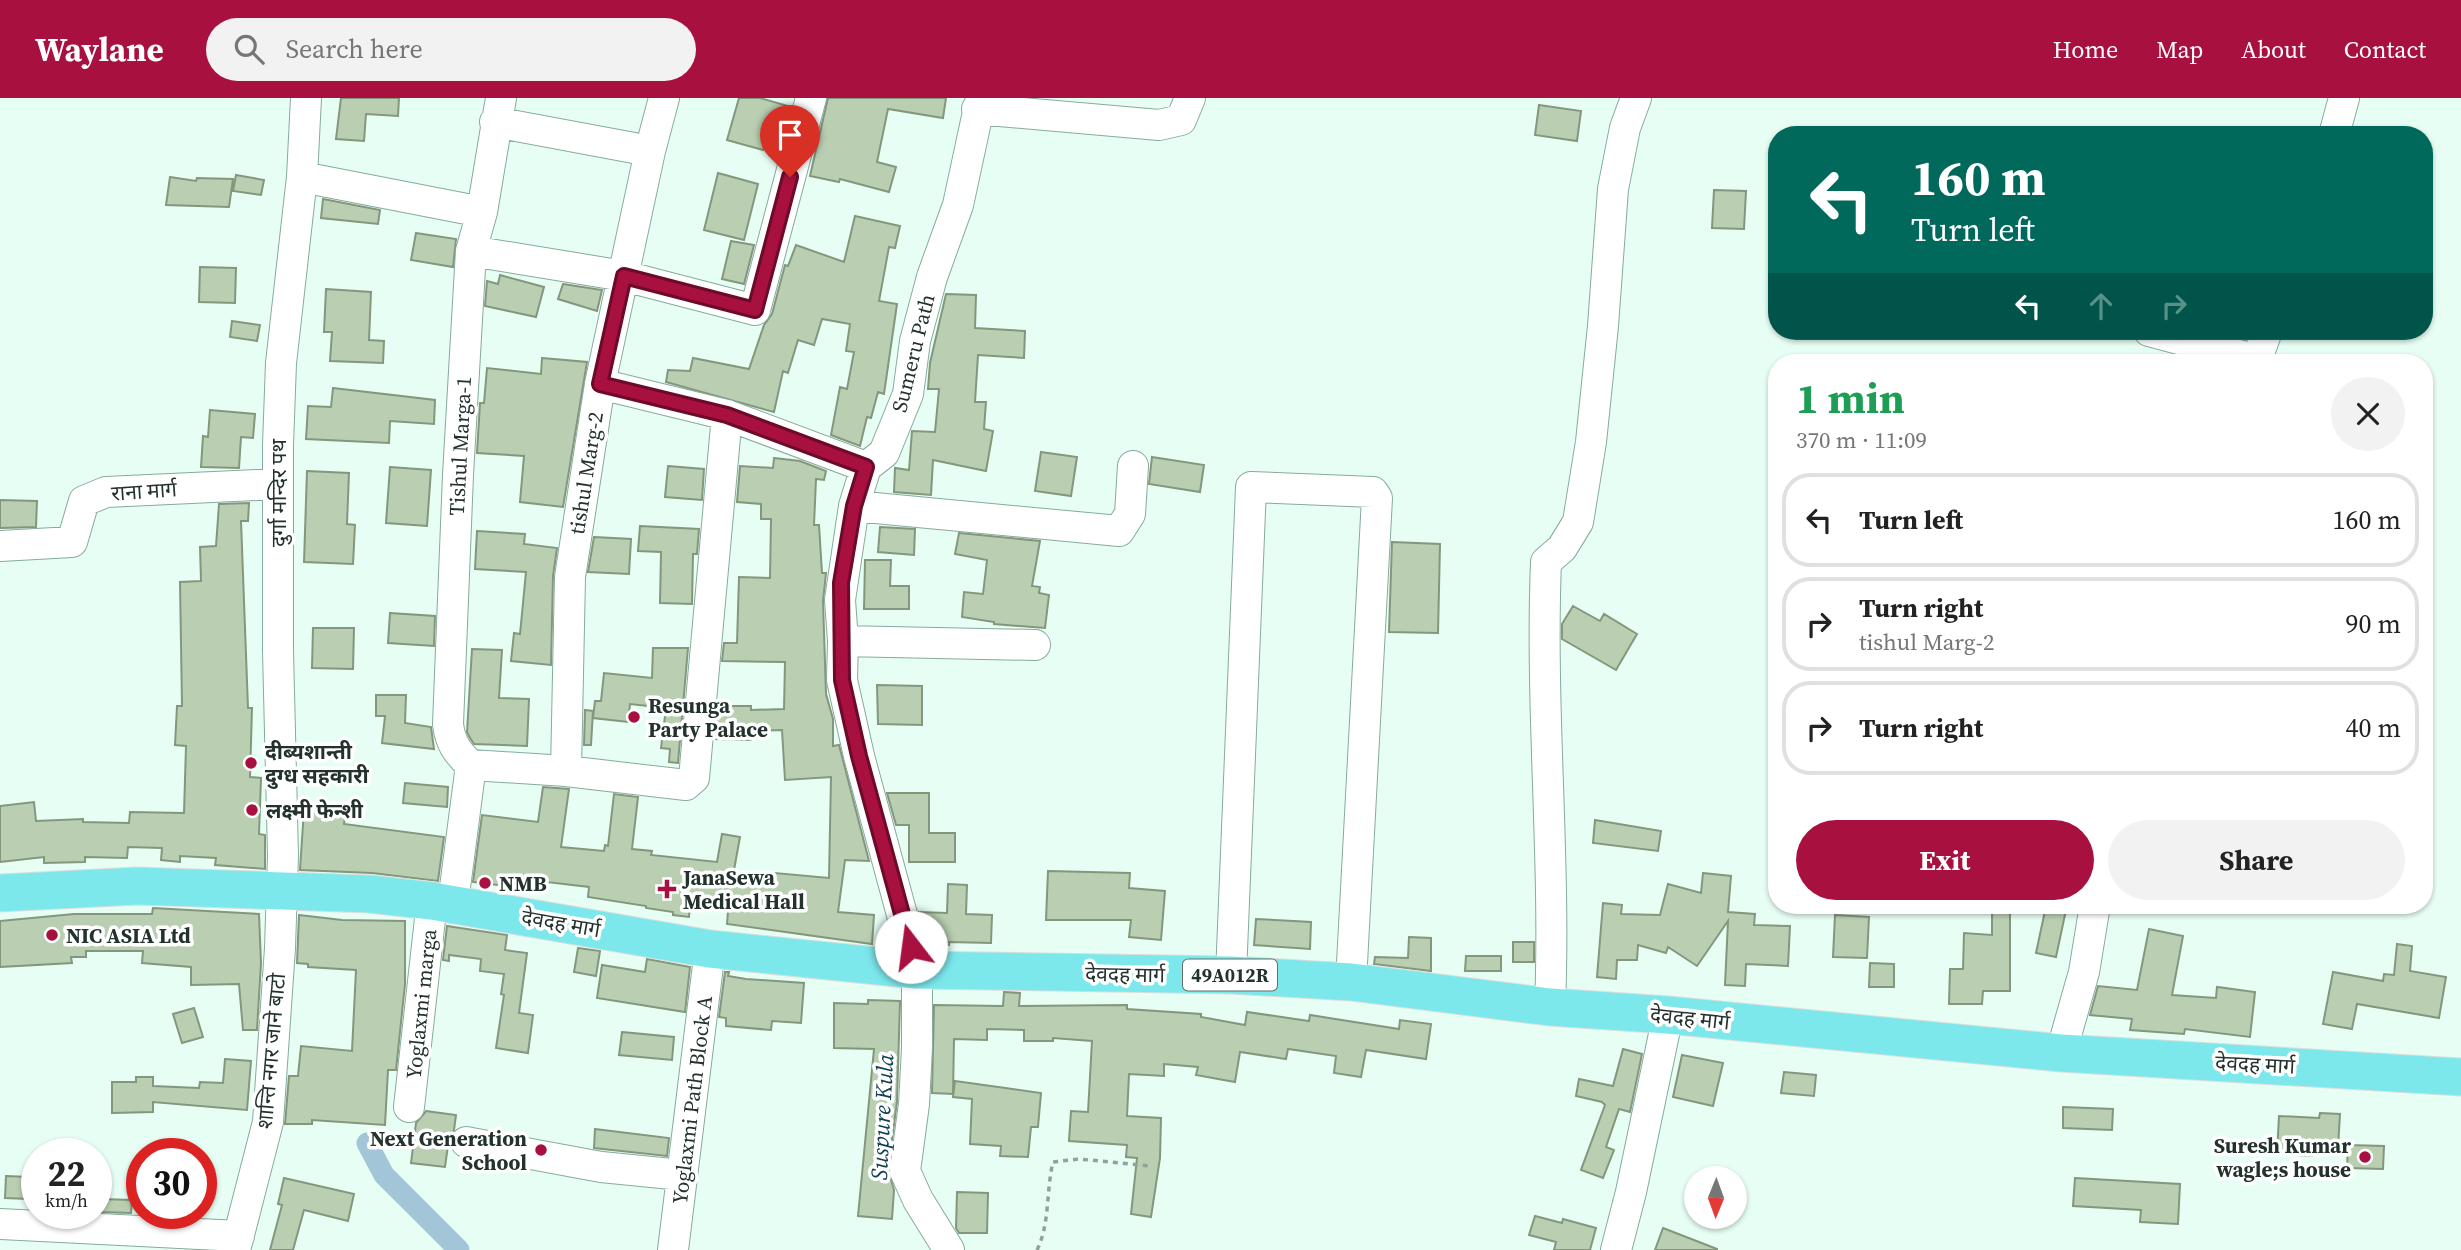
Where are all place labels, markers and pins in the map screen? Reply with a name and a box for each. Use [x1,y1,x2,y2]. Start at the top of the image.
pin [760,105,820,177]
place label: Resunga Party Palace [648,691,768,744]
marker: Resunga Party Palace [626,709,642,725]
place label: दीब्यशान्ती दुग्ध सहकारी [265,737,370,790]
marker: दीब्यशान्ती दुग्ध सहकारी [243,755,259,771]
place label: लक्ष्मी फेन्शी [266,796,364,825]
marker: लक्ष्मी फेन्शी [244,802,260,818]
place label: JanaSewa Medical Hall [681,863,805,916]
place label: NMB [499,869,547,898]
marker: NMB [477,875,493,891]
marker: JanaSewa Medical Hall [657,879,677,899]
place label: NIC ASIA Ltd [66,921,191,950]
marker: NIC ASIA Ltd [44,927,60,943]
place label: Next Generation School [370,1124,527,1177]
place label: Suresh Kumar wagle;s house [2214,1131,2351,1184]
marker: Next Generation School [533,1142,549,1158]
marker: Suresh Kumar wagle;s house [2357,1149,2373,1165]

